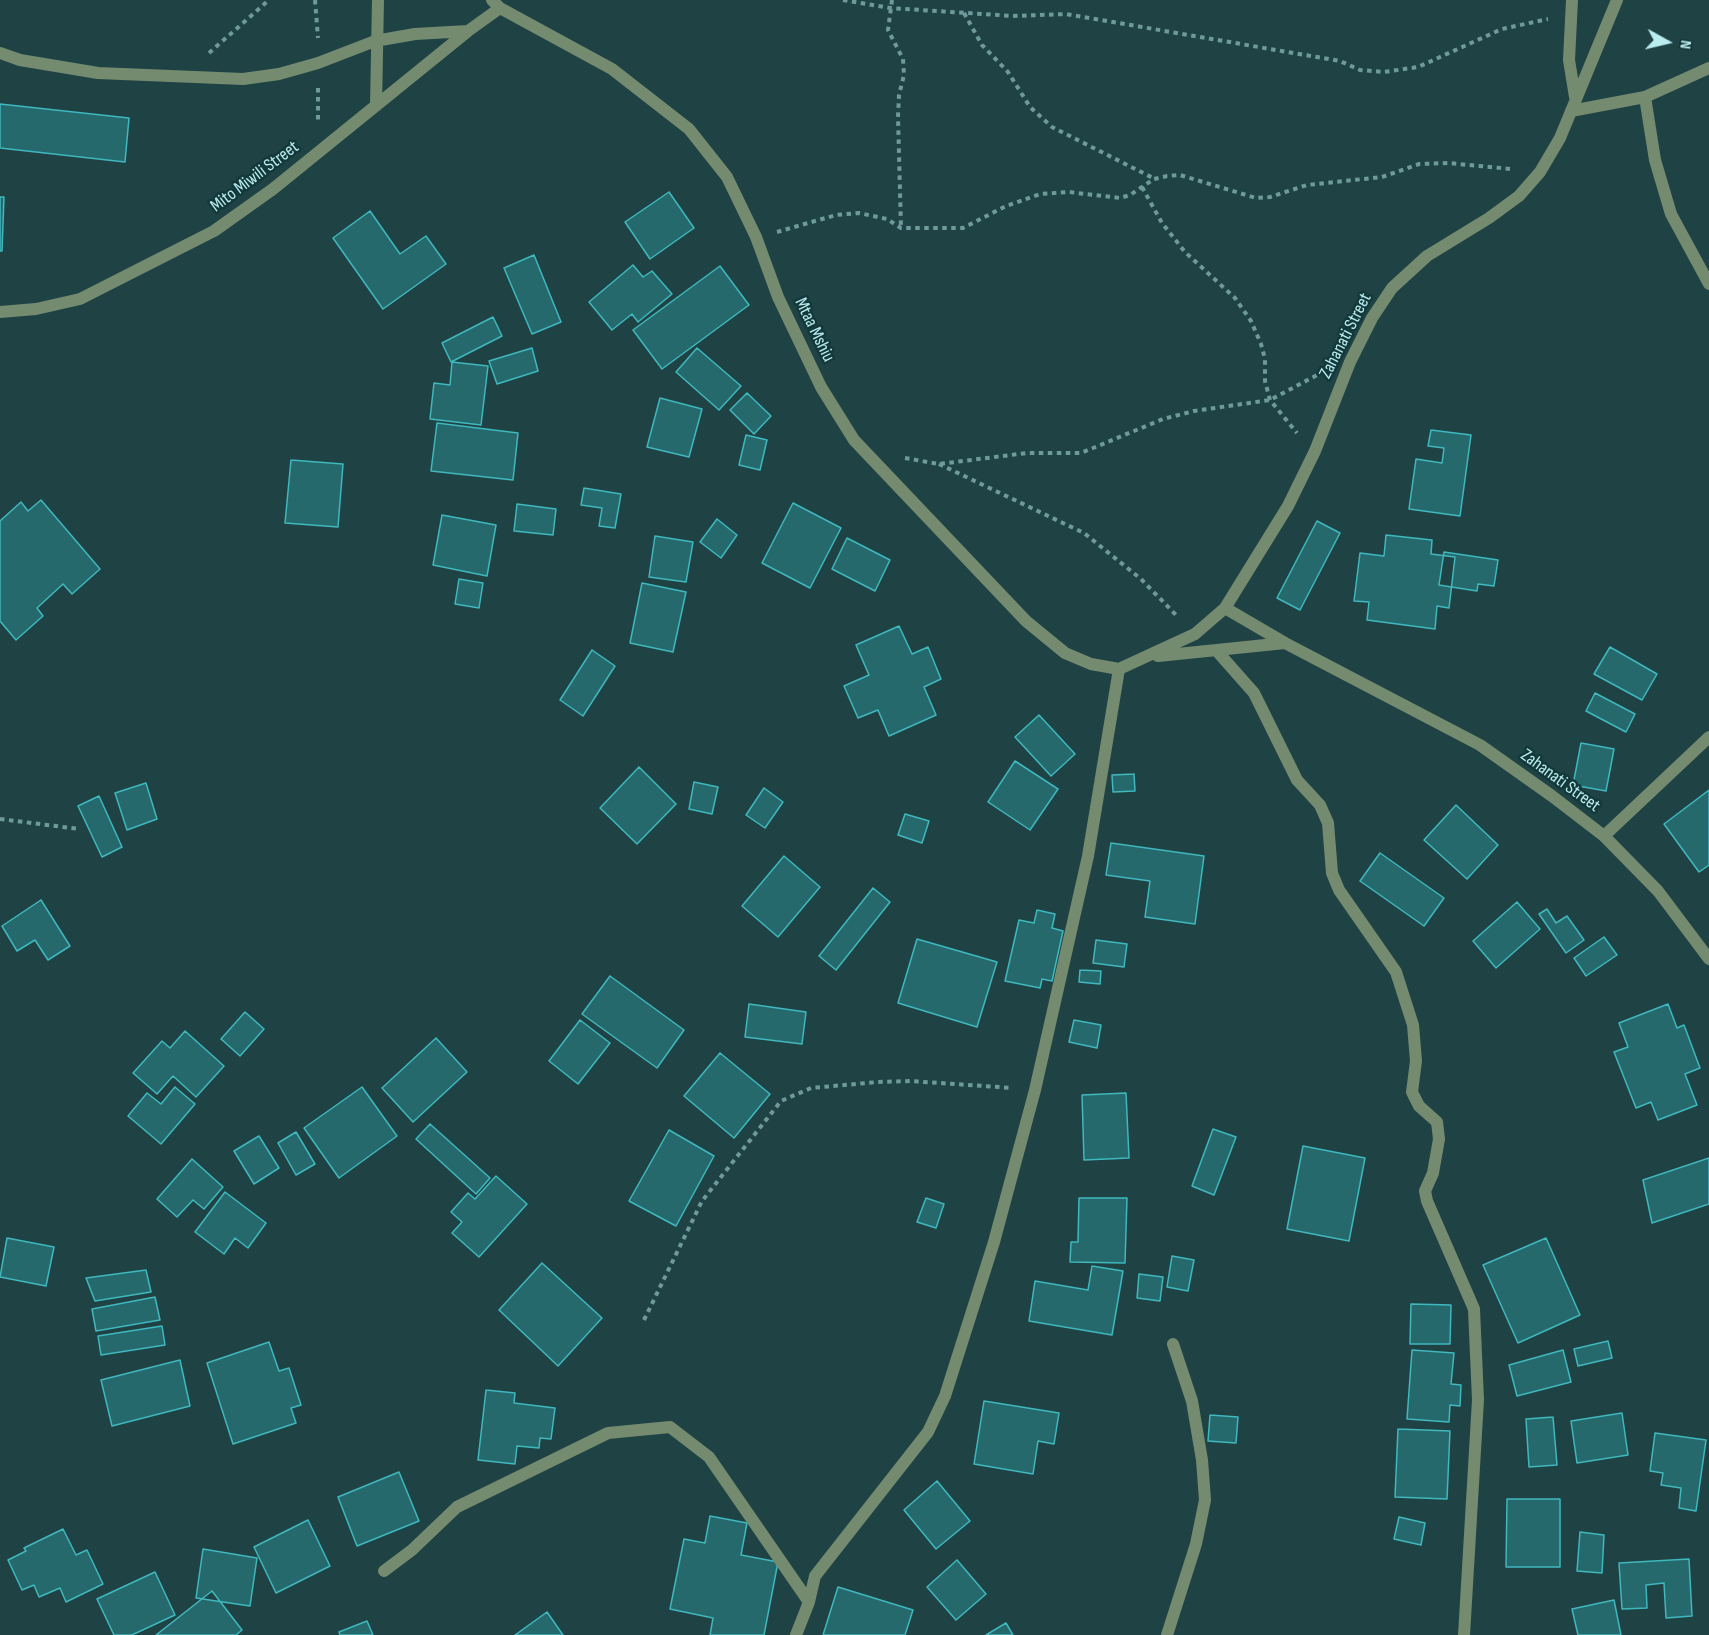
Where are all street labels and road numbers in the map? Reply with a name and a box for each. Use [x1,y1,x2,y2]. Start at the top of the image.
street label: Mito Miwili Street [207,137,303,217]
street label: Zahanati Street [1315,290,1377,382]
street label: Mtaa Mshiu [789,294,839,366]
street label: Zahanati Street [1516,745,1604,817]

